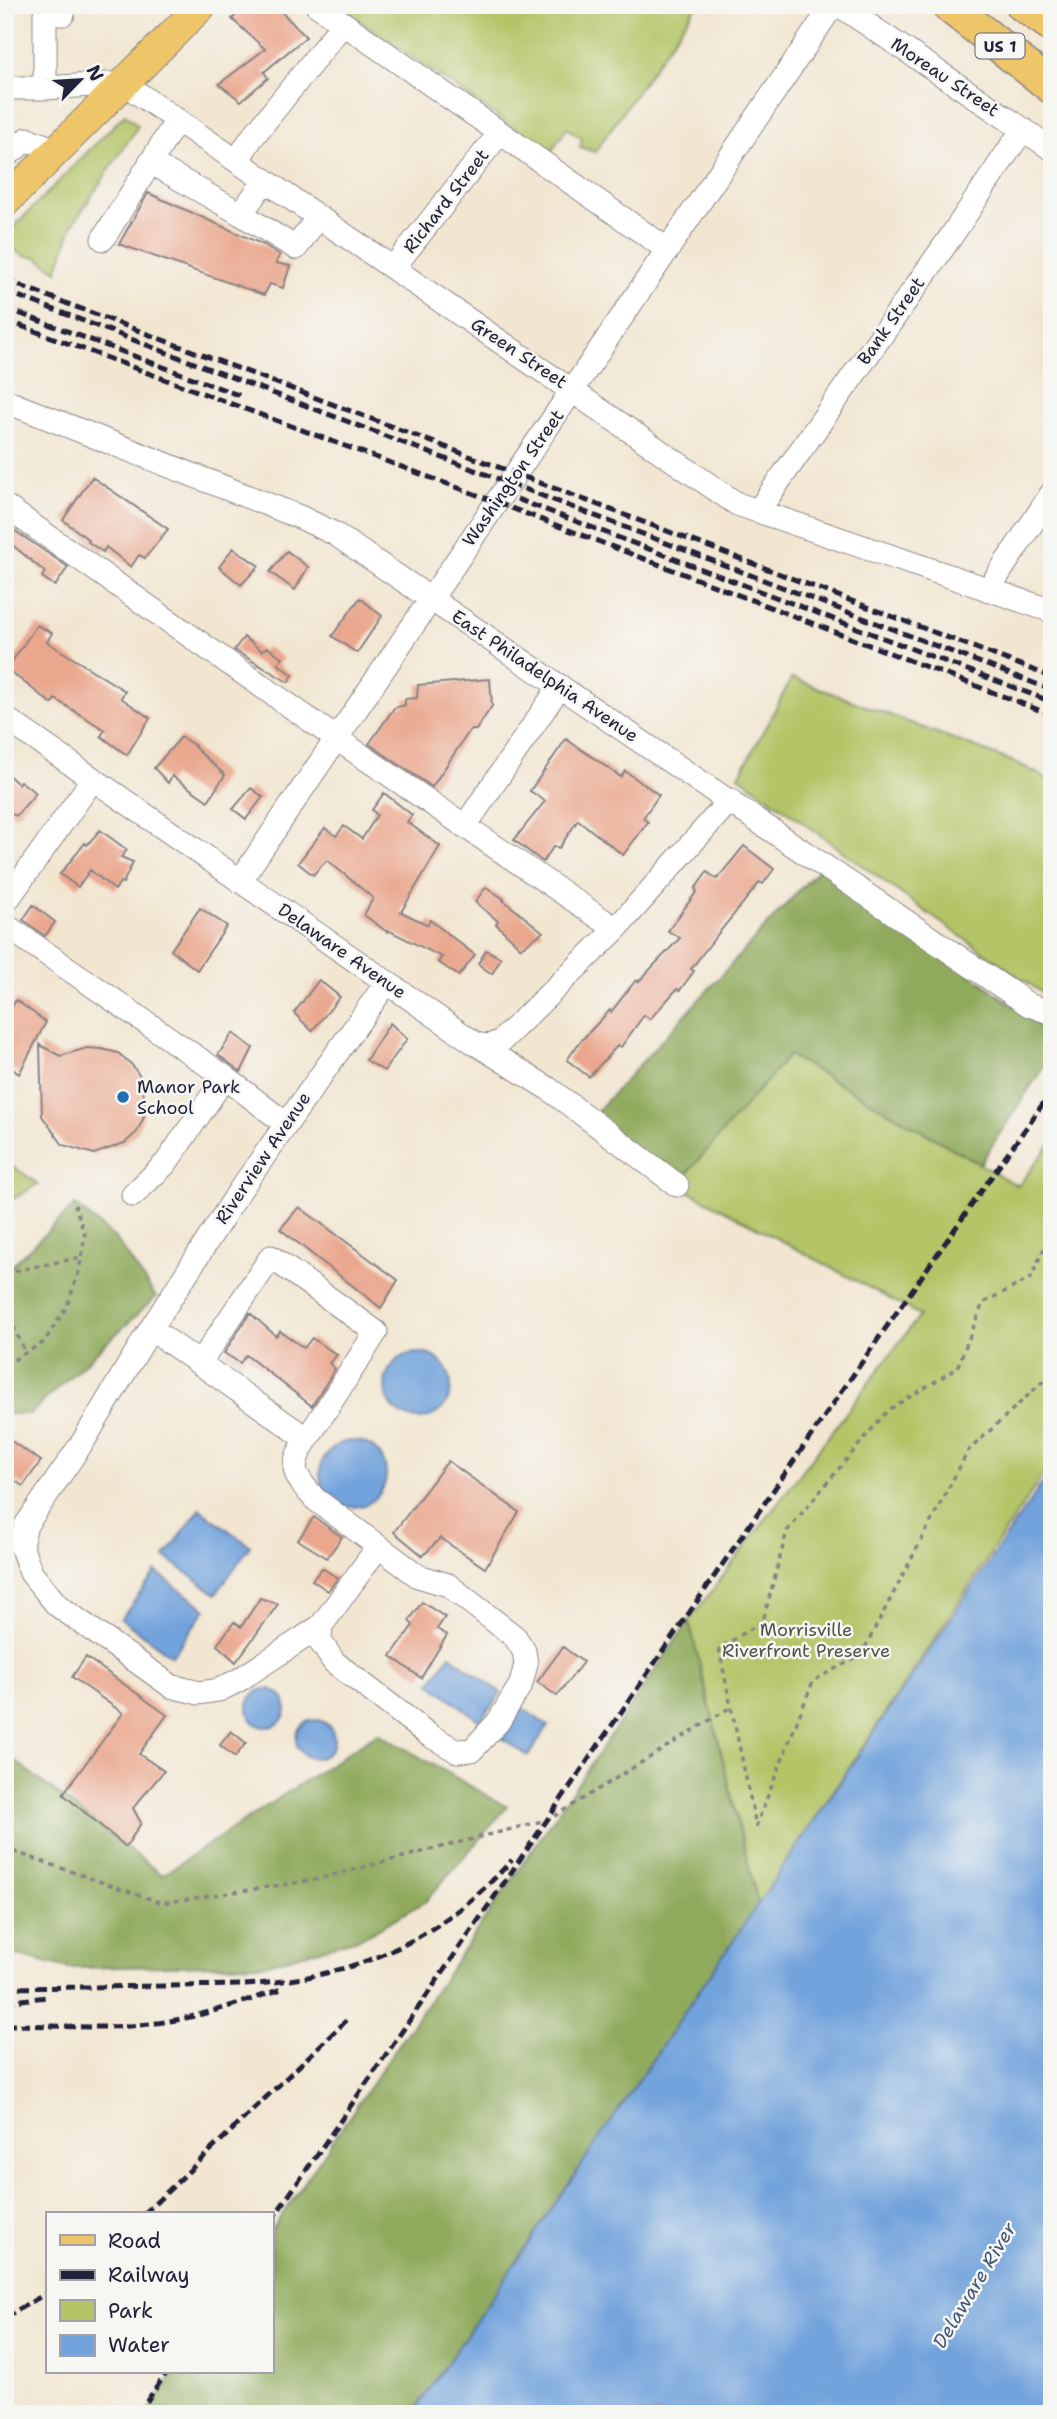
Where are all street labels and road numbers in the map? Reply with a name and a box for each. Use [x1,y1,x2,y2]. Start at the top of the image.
street label: Moreau Street [886,32,1004,122]
road number: US 1 [976,34,1024,58]
street label: Richard Street [398,144,494,258]
street label: Bank Street [852,272,930,370]
street label: Green Street [466,312,572,394]
street label: Washington Street [457,405,569,551]
street label: East Philadelphia Avenue [447,604,643,748]
street label: Delaware Avenue [273,898,411,1004]
street label: Riverview Avenue [210,1087,316,1229]

